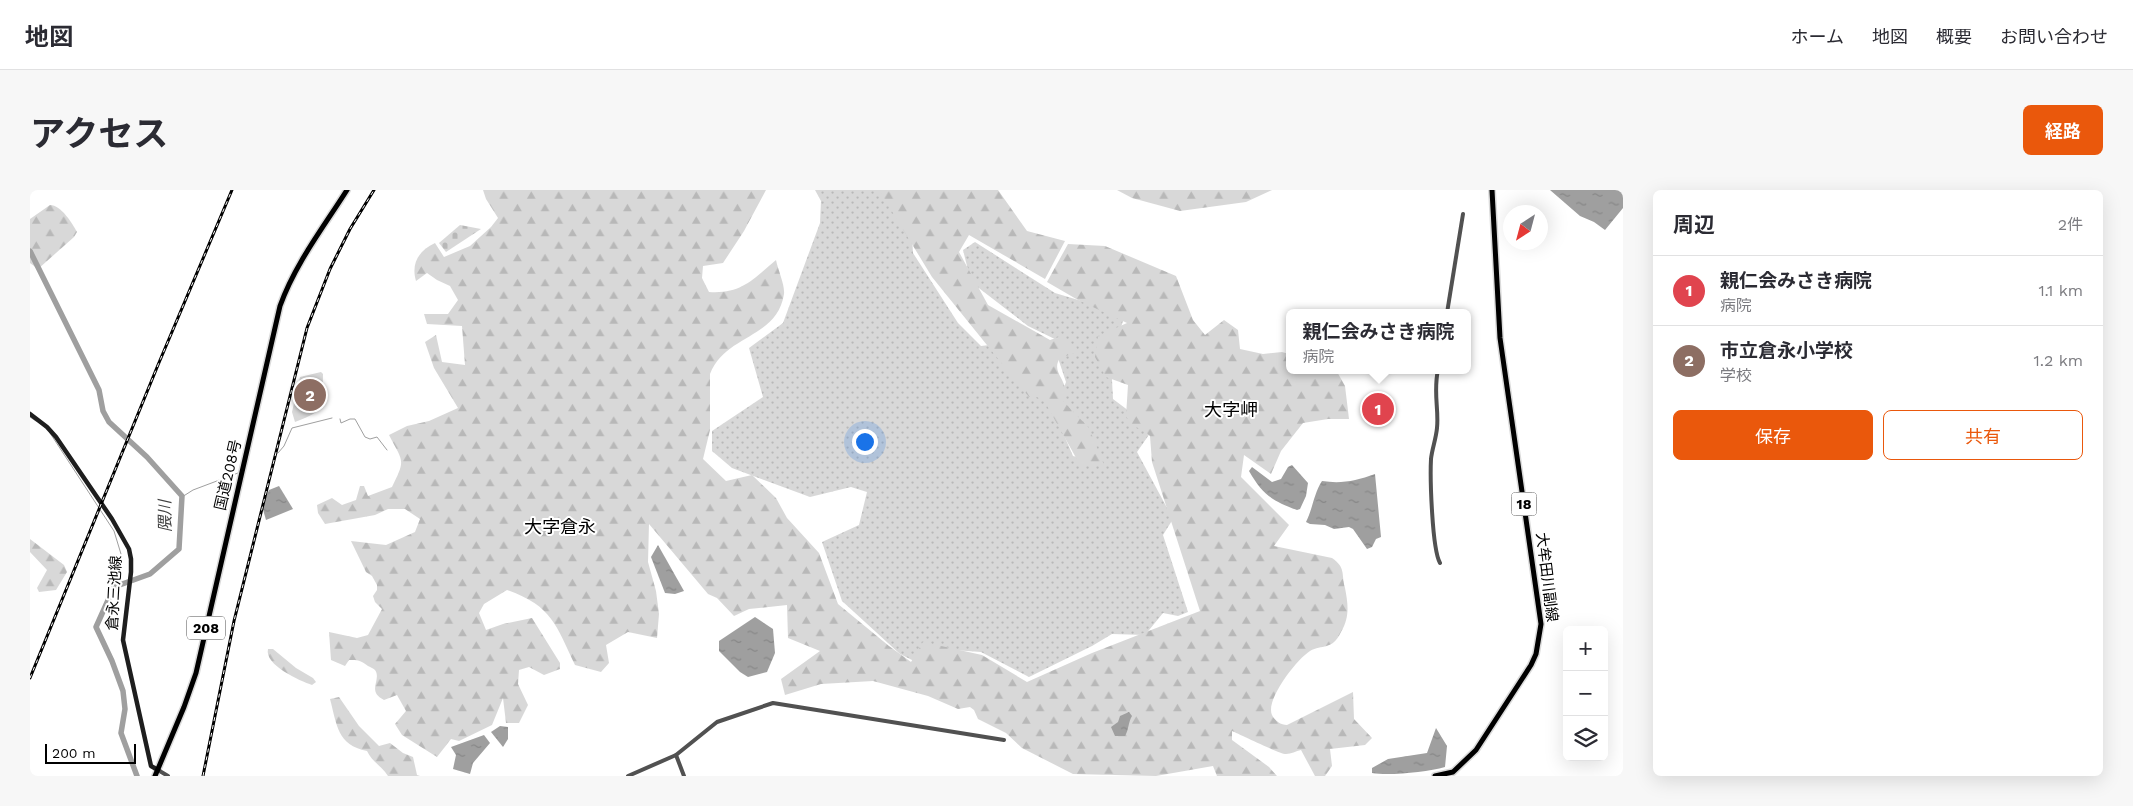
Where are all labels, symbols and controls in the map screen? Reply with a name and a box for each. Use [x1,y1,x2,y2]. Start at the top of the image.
text: 地図 [25,23,73,51]
text: ホーム [1791,26,1844,47]
text: 地図 [1872,26,1908,47]
text: 概要 [1936,26,1972,47]
text: お問い合わせ [2000,26,2108,47]
button: 経路 [2023,105,2103,155]
text: アクセス [30,113,168,155]
north arrow [1503,205,1548,250]
text: 周辺 [1673,212,1715,237]
text: 2件 [2058,215,2083,234]
text: 親仁会みさき病院 [1720,269,1872,292]
text: 1 [1686,281,1692,300]
text: 1.1 km [2038,281,2083,300]
text: 病院 [1720,296,1752,315]
popup [1286,309,1471,374]
text: 親仁会みさき病院 [1302,320,1455,343]
text: 市立倉永小学校 [1720,339,1853,362]
text: 病院 [1302,347,1335,366]
text: 2 [1684,351,1694,370]
text: 1.2 km [2033,351,2083,370]
text: 学校 [1720,366,1752,385]
pin: 2 [294,376,326,414]
pin: 1 [1362,390,1394,428]
district label: 大字岬 [1204,399,1258,420]
button: 保存 [1673,410,1873,460]
button: 共有 [1883,410,2083,460]
your location [852,429,878,455]
street label: 国道208号 [211,438,245,512]
road number: 18 [1512,492,1536,516]
water label: 隈川 [155,498,175,532]
district label: 大字倉永 [524,516,596,537]
street label: 大牟田川副線 [1533,531,1561,623]
street label: 倉永三池線 [103,555,125,631]
road number: 208 [187,616,225,639]
map controls [1563,626,1608,761]
button: + [1563,626,1608,671]
button: − [1563,671,1608,716]
button: layers [1563,716,1608,761]
scale bar [45,741,136,764]
text: 200 m [52,745,96,761]

